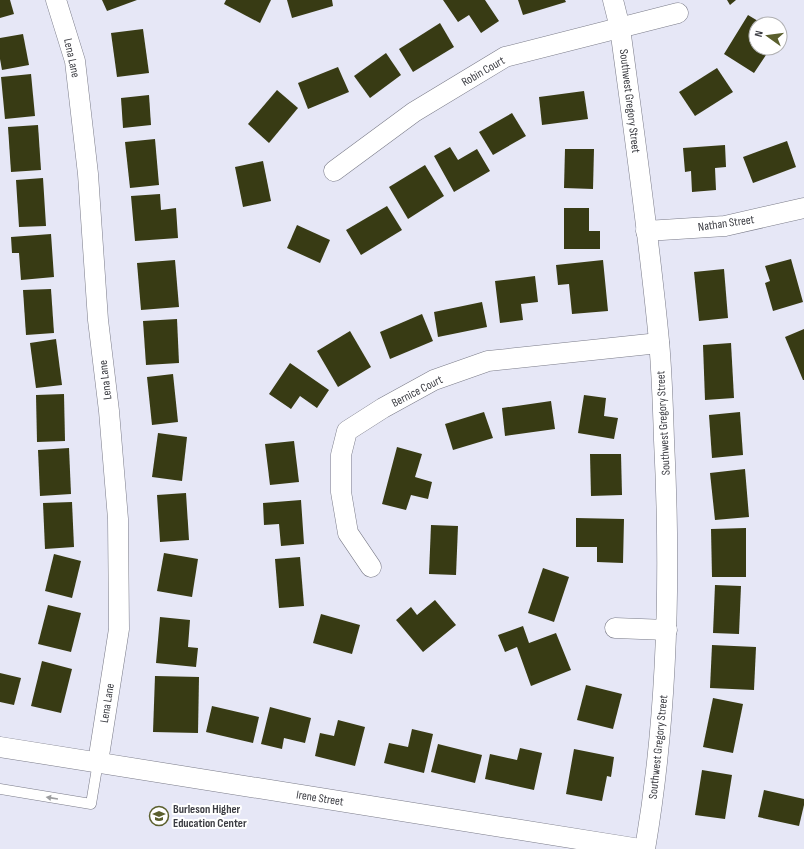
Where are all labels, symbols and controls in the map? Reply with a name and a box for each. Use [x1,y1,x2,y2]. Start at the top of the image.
north arrow [748,16,788,56]
text: N [752,29,766,38]
street label: Lena Lane [60,37,83,79]
street label: Southwest Gregory Street [616,48,643,154]
street label: Robin Court [459,53,508,90]
street label: Nathan Street [697,212,755,235]
street label: Lena Lane [96,359,115,401]
street label: Southwest Gregory Street [653,370,674,476]
street label: Bernice Court [389,372,446,411]
street label: Lena Lane [97,682,118,724]
street label: Southwest Gregory Street [646,694,671,800]
street label: Irene Street [295,787,345,810]
one-way arrow [46,794,58,800]
place label: Burleson Higher Education Center [173,802,247,831]
school or university icon: Burleson Higher Education Center [148,805,170,827]

